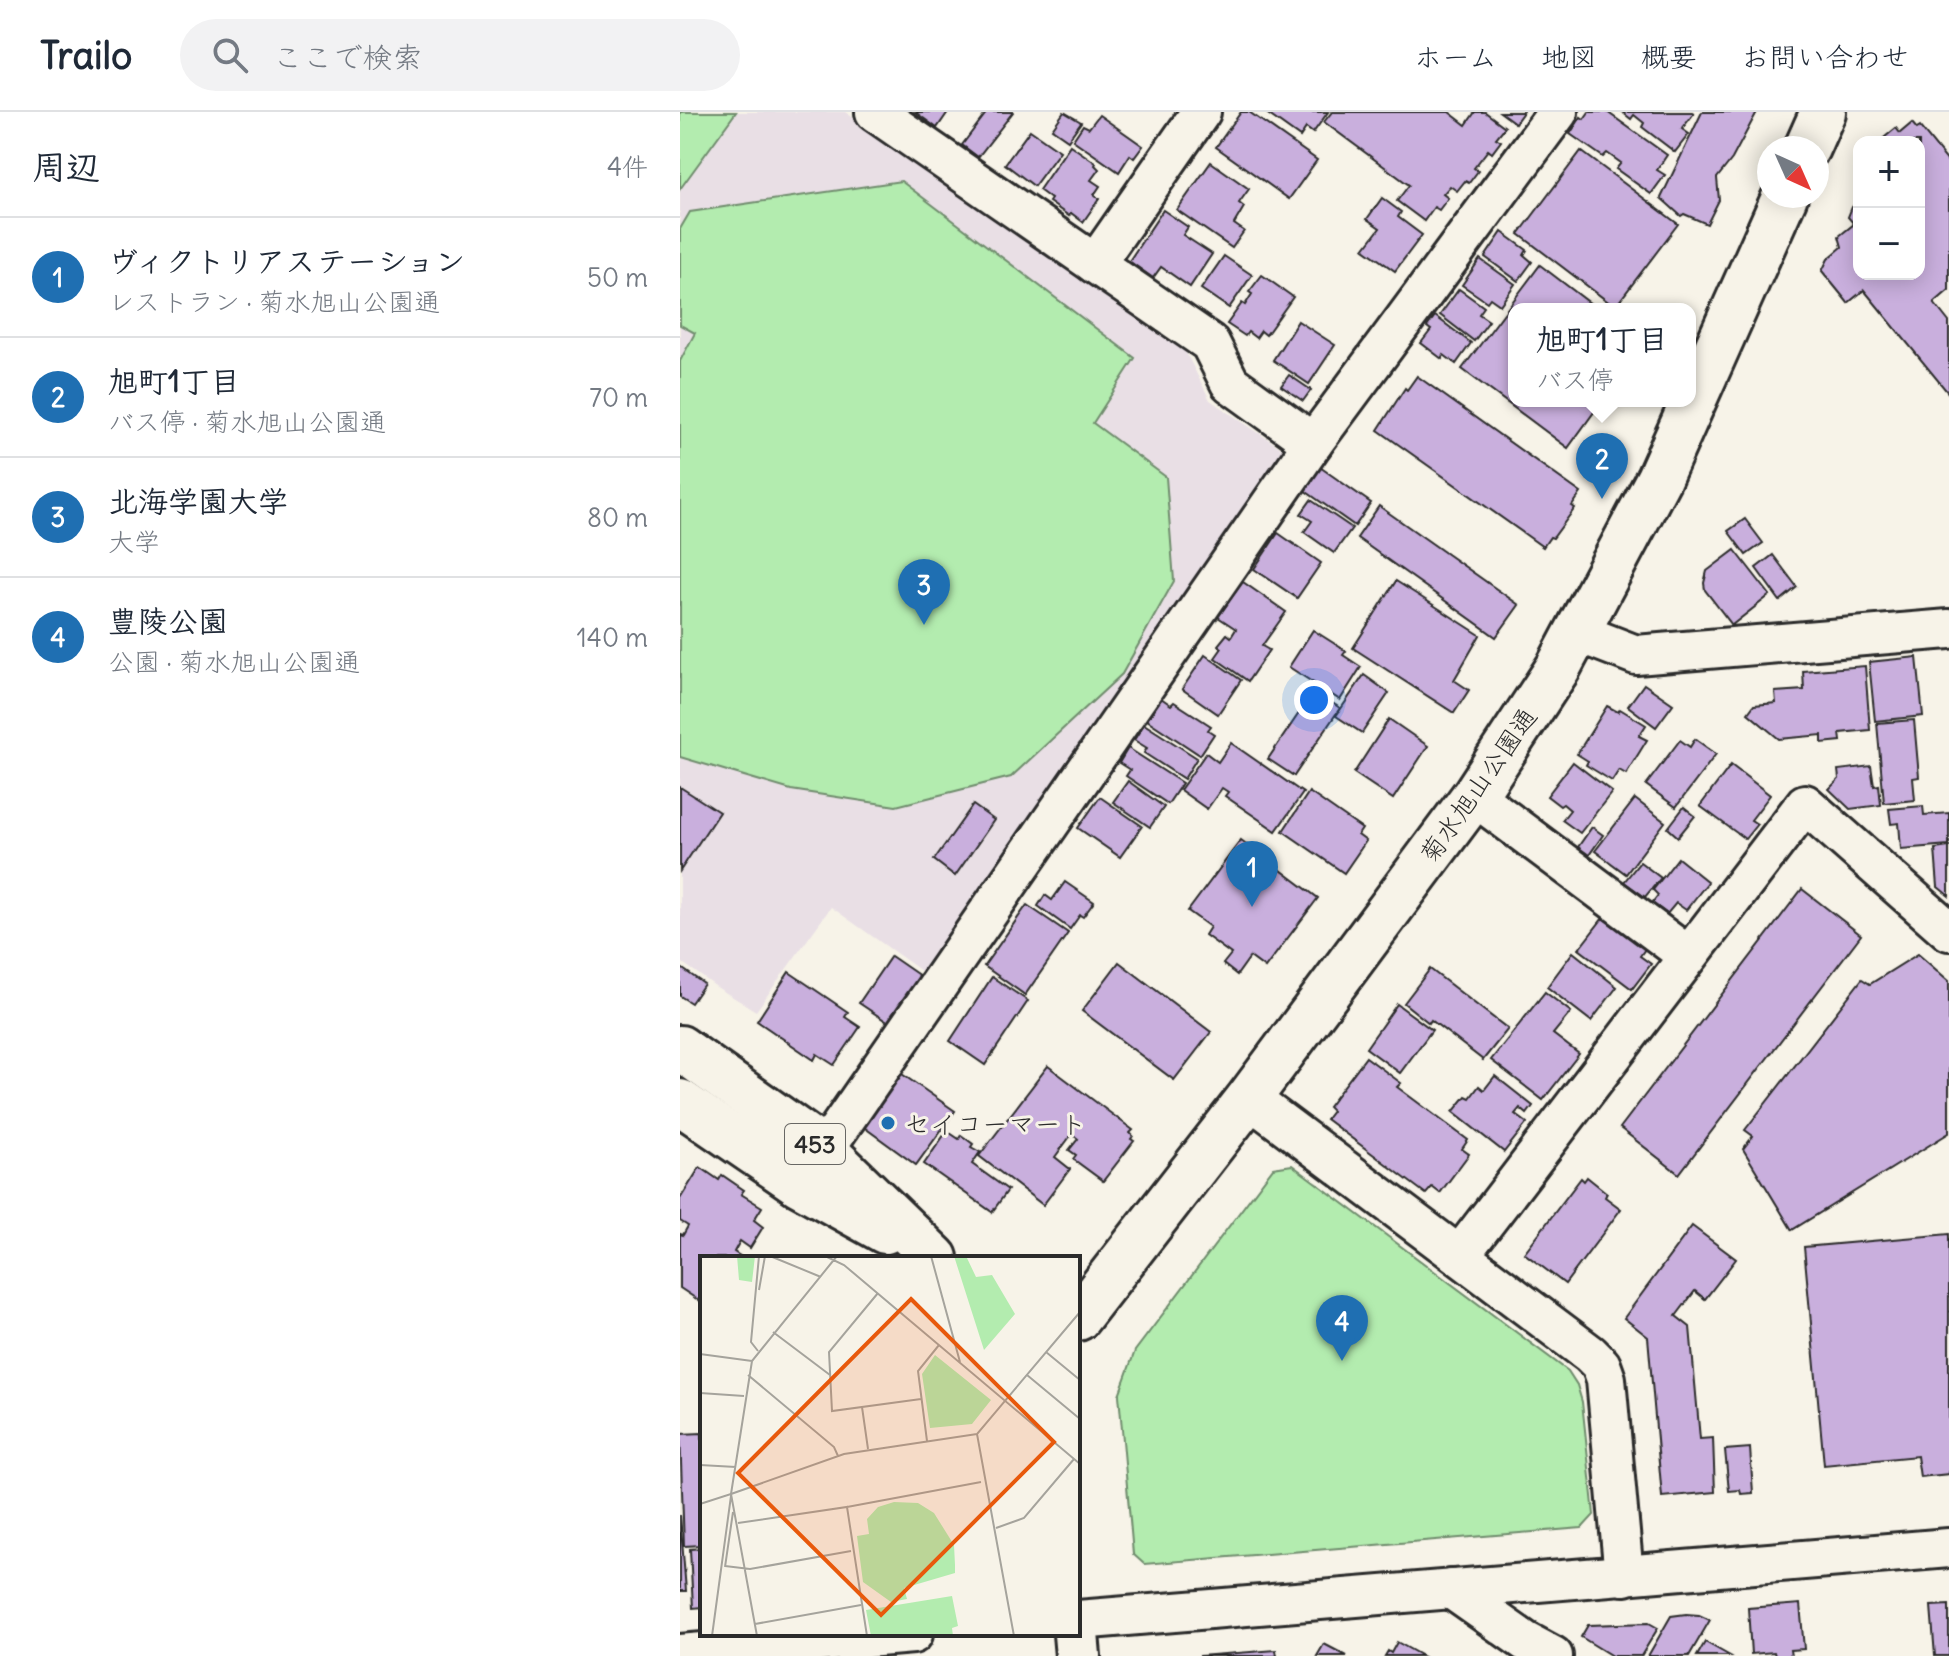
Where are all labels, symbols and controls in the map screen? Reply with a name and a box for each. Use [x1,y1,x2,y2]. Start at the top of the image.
search box [180,19,740,91]
text: Trailo [40,32,132,79]
icon: search [208,33,252,77]
text: ここで検索 [272,38,422,76]
text: ホーム [1414,39,1497,75]
text: 地図 [1541,39,1597,75]
text: 概要 [1641,39,1697,75]
text: お問い合わせ [1741,39,1909,75]
north arrow [1757,136,1829,208]
map controls [1853,136,1925,280]
button: + [1853,136,1925,208]
text: 周辺 [32,145,100,188]
text: 4件 [607,150,648,183]
button: − [1853,208,1925,280]
text: ヴィクトリアステーション [108,242,465,280]
text: 1 [53,261,63,294]
text: 50 m [587,261,648,294]
text: レストラン · 菊水旭山公園通 [108,285,440,318]
popup [1508,303,1696,407]
text: 旭町1丁目 [1536,320,1668,358]
text: 旭町1丁目 [108,362,240,400]
text: バス停 [1536,363,1614,396]
text: 2 [51,381,65,414]
text: 70 m [589,381,648,414]
text: バス停 · 菊水旭山公園通 [108,405,386,438]
pin: 2 [1576,433,1628,499]
text: 北海学園大学 [108,482,288,520]
text: 3 [51,501,65,534]
text: 80 m [587,501,648,534]
text: 大学 [108,525,160,558]
pin: 3 [898,559,950,625]
text: 豊陵公園 [108,602,228,640]
text: 4 [50,621,66,654]
text: 140 m [577,621,648,654]
text: 公園 · 菊水旭山公園通 [108,645,360,678]
your location [1294,680,1334,720]
street label: 菊水旭山公園通 [1412,701,1544,869]
pin: 1 [1226,841,1278,907]
place label: セイコーマート [904,1107,1087,1140]
marker: セイコーマート [879,1114,897,1132]
road number: 453 [785,1124,845,1164]
inset map [700,1256,1080,1636]
pin: 4 [1316,1295,1368,1361]

